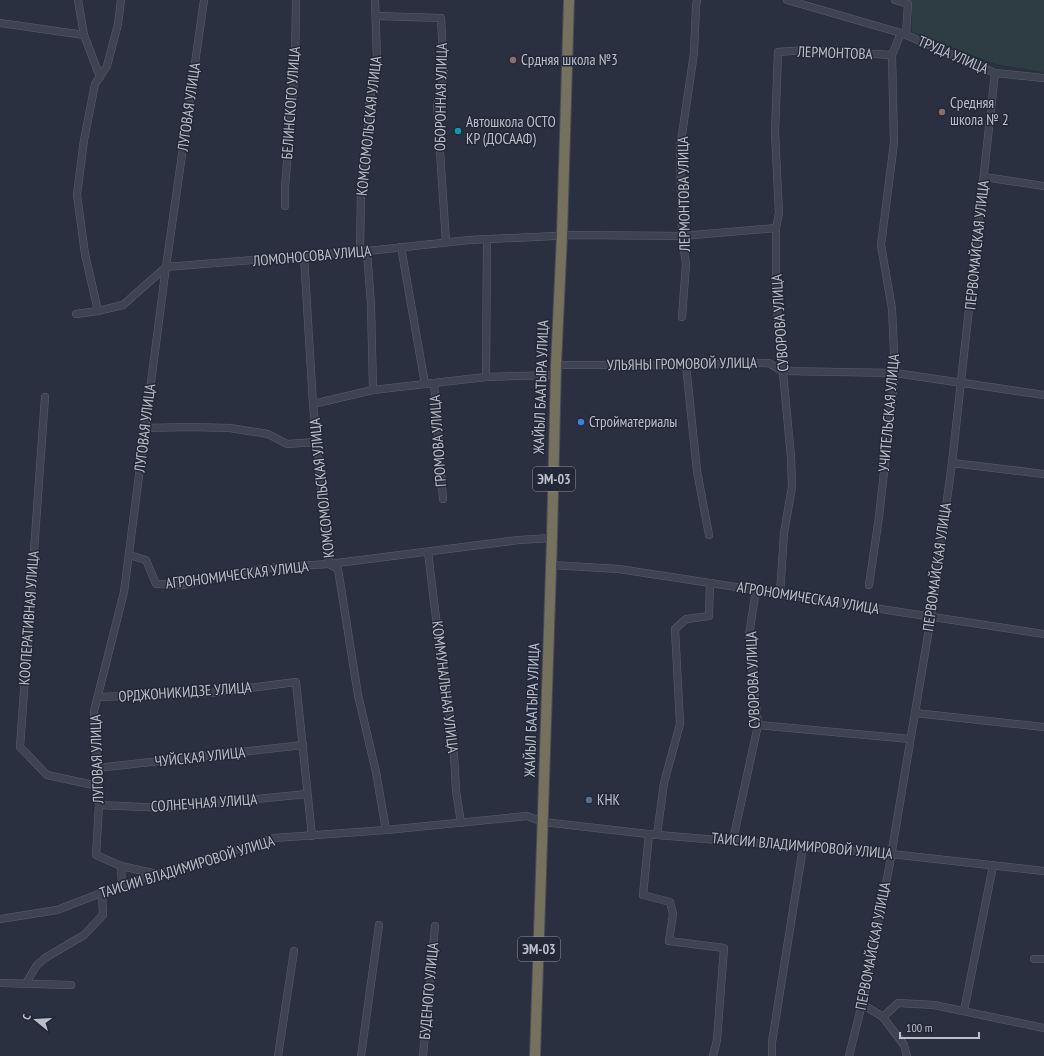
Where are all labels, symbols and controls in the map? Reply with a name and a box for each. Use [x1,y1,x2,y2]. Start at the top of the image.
street label: ТРУДА УЛИЦА [915,31,992,78]
street label: ОБОРОННАЯ УЛИЦА [430,42,451,151]
street label: ЛЕРМОНТОВА [796,42,874,63]
street label: БЕЛИНСКОГО УЛИЦА [277,45,304,160]
place label: Срдняя школа №3 [521,50,618,69]
street label: КОМСОМОЛЬСКАЯ УЛИЦА [352,54,385,197]
marker: Срдняя школа №3 [508,55,518,65]
street label: ЛУГОВАЯ УЛИЦА [173,61,204,153]
place label: Средняя школа № 2 [950,93,1009,129]
marker: Средняя школа № 2 [937,107,947,117]
place label: Автошкола ОСТО КР (ДОСААФ) [466,112,556,148]
marker: Автошкола ОСТО КР (ДОСААФ) [453,126,463,136]
street label: ЛЕРМОНТОВА УЛИЦА [673,135,694,253]
street label: ПЕРВОМАЙСКАЯ УЛИЦА [960,178,993,311]
street label: ЛОМОНОСОВА УЛИЦА [251,241,373,270]
street label: СУВОРОВА УЛИЦА [767,273,792,372]
street label: ЖАЙЫЛ БААТЫРА УЛИЦА [529,319,552,455]
street label: УЧИТЕЛЬСКАЯ УЛИЦА [874,352,903,473]
street label: УЛЬЯНЫ ГРОМОВОЙ УЛИЦА [607,353,758,374]
street label: ЛУГОВАЯ УЛИЦА [130,382,159,474]
street label: ГРОМОВА УЛИЦА [425,394,450,488]
place label: Стройматериалы [589,412,677,431]
street label: КОМСОМОЛЬСКАЯ УЛИЦА [305,416,338,559]
marker: Стройматериалы [576,417,586,427]
road number: ЭМ-03 [533,467,575,491]
street label: ПЕРВОМАЙСКАЯ УЛИЦА [918,500,955,633]
street label: КООПЕРАТИВНАЯ УЛИЦА [14,549,43,686]
street label: АГРОНОМИЧЕСКАЯ УЛИЦА [164,556,310,593]
street label: АГРОНОМИЧЕСКАЯ УЛИЦА [736,577,881,618]
street label: КОММУНАЛЬНАЯ УЛИЦА [428,620,463,755]
street label: СУВОРОВА УЛИЦА [741,630,764,729]
street label: ЖАЙЫЛ БААТЫРА УЛИЦА [520,642,543,778]
street label: ОРДЖОНИКИДЗЕ УЛИЦА [118,677,253,706]
street label: ЛУГОВАЯ УЛИЦА [85,713,108,805]
street label: ЧУЙСКАЯ УЛИЦА [154,742,247,771]
street label: СОЛНЕЧНАЯ УЛИЦА [150,789,259,816]
place label: КНК [597,790,620,809]
marker: КНК [584,795,594,805]
street label: ТАИСИИ ВЛАДИМИРОВОЙ УЛИЦА [711,828,894,863]
street label: ТАИСИИ ВЛАДИМИРОВОЙ УЛИЦА [97,831,277,902]
street label: ПЕРВОМАЙСКАЯ УЛИЦА [851,879,894,1012]
road number: ЭМ-03 [518,937,560,961]
street label: БУДЕНОГО УЛИЦА [415,941,442,1040]
north arrow [16,1000,56,1040]
text: С [19,1012,34,1021]
scale bar [900,1014,979,1040]
text: 100 m [906,1020,933,1035]

